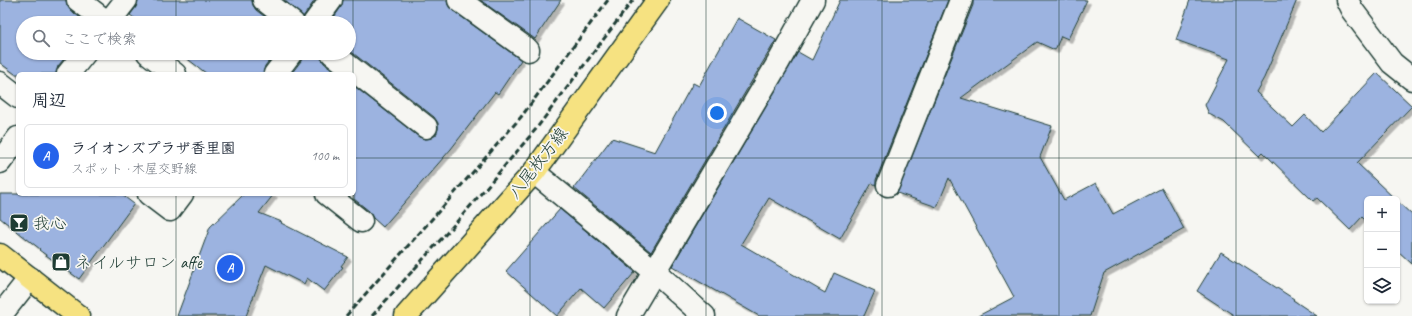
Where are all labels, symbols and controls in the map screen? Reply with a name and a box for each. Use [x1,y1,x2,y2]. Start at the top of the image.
search box [16,16,356,60]
icon: search [30,27,52,49]
text: ここで検索 [62,30,137,49]
text: 周辺 [32,90,66,111]
your location [707,103,727,123]
street label: 八尾枚方線 [504,123,572,203]
text: ライオンズプラザ香里園 [71,139,235,158]
text: A [43,148,49,164]
text: 100 m [311,148,339,164]
text: スポット · 木屋交野線 [71,161,197,177]
map controls [1364,196,1400,304]
button: + [1364,196,1400,232]
bar icon: 我心 [8,212,30,234]
place label: 我心 [33,213,67,234]
button: − [1364,232,1400,268]
shop icon: ネイルサロン affe [50,251,72,273]
place label: ネイルサロン affe [75,252,203,273]
pin: A [217,253,243,283]
button: layers [1364,268,1400,304]

